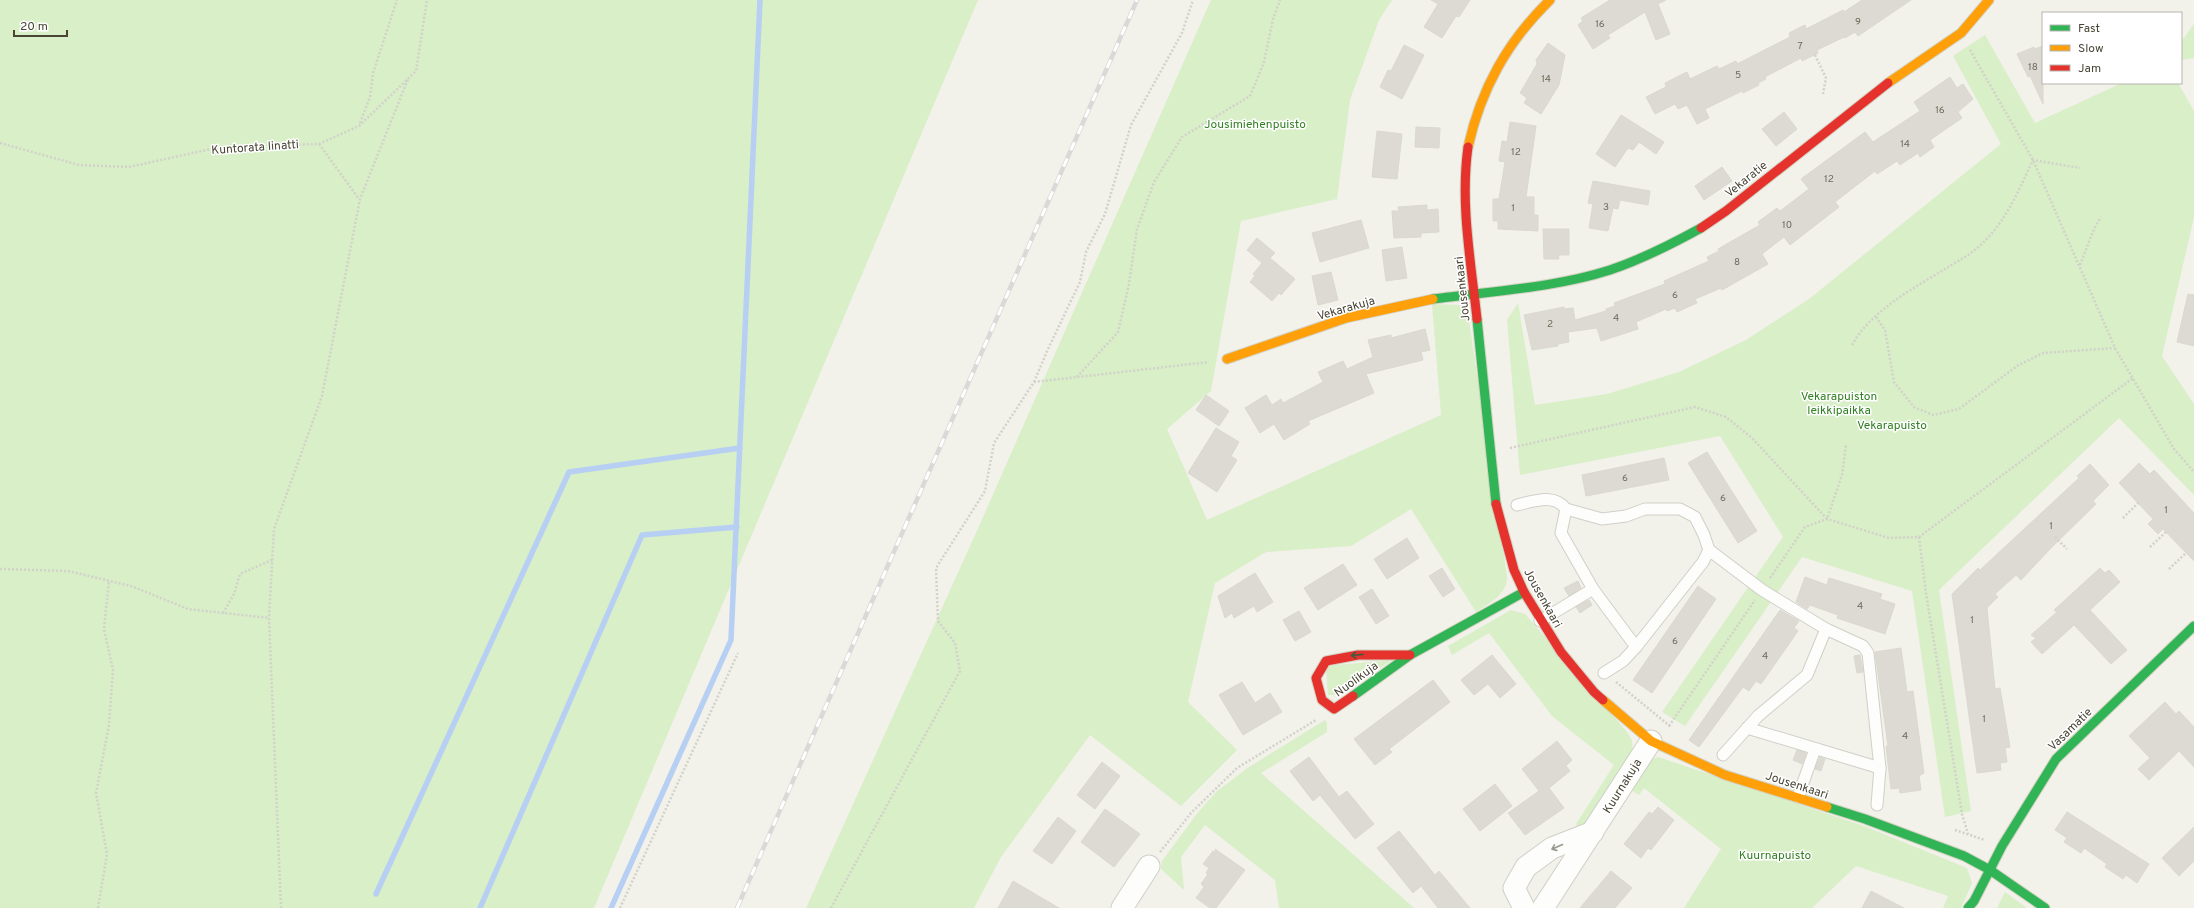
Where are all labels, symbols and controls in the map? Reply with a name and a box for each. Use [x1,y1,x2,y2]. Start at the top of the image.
scale bar [14,12,67,38]
legend [2042,12,2182,84]
house number: 9 [1855,16,1861,29]
house number: 16 [1595,18,1605,31]
text: 20 m [20,19,48,35]
text: Fast [2078,21,2100,37]
house number: 7 [1797,40,1803,53]
text: Slow [2078,41,2104,57]
house number: 18 [2028,61,2038,74]
text: Jam [2078,61,2101,77]
house number: 5 [1735,69,1741,82]
house number: 14 [1541,73,1551,86]
house number: 16 [1935,104,1945,117]
park label: Jousimiehenpuisto [1204,117,1306,133]
street label: Kuntorata Iinatti [211,137,299,159]
house number: 14 [1900,138,1910,151]
house number: 12 [1511,146,1521,159]
street label: Vekaratie [1722,158,1771,202]
house number: 12 [1824,173,1834,186]
house number: 3 [1603,201,1609,214]
house number: 1 [1511,202,1515,215]
house number: 10 [1782,219,1792,232]
street label: Jousenkaari [1452,256,1474,322]
house number: 8 [1734,256,1740,269]
house number: 6 [1672,289,1678,302]
street label: Vekarakuja [1316,293,1377,325]
house number: 4 [1613,312,1619,325]
house number: 2 [1547,318,1553,331]
park label: Vekarapuiston leikkipaikka [1801,389,1877,419]
park label: Vekarapuisto [1857,418,1927,434]
house number: 6 [1622,472,1628,485]
house number: 6 [1720,492,1726,505]
house number: 1 [2164,504,2168,517]
house number: 1 [2049,520,2053,533]
street label: Jousenkaari [1519,566,1565,631]
house number: 4 [1857,600,1863,613]
house number: 1 [1970,614,1974,627]
house number: 6 [1672,635,1678,648]
house number: 4 [1762,650,1768,663]
one-way arrow [1351,652,1364,659]
street label: Nuolikuja [1331,658,1382,701]
street label: Vasamatie [2045,705,2096,755]
house number: 1 [1982,713,1986,726]
house number: 4 [1902,730,1908,743]
street label: Kuurnakuja [1600,756,1646,817]
street label: Jousenkaari [1763,768,1830,804]
one-way arrow [1551,843,1563,851]
park label: Kuurnapuisto [1739,848,1812,864]

